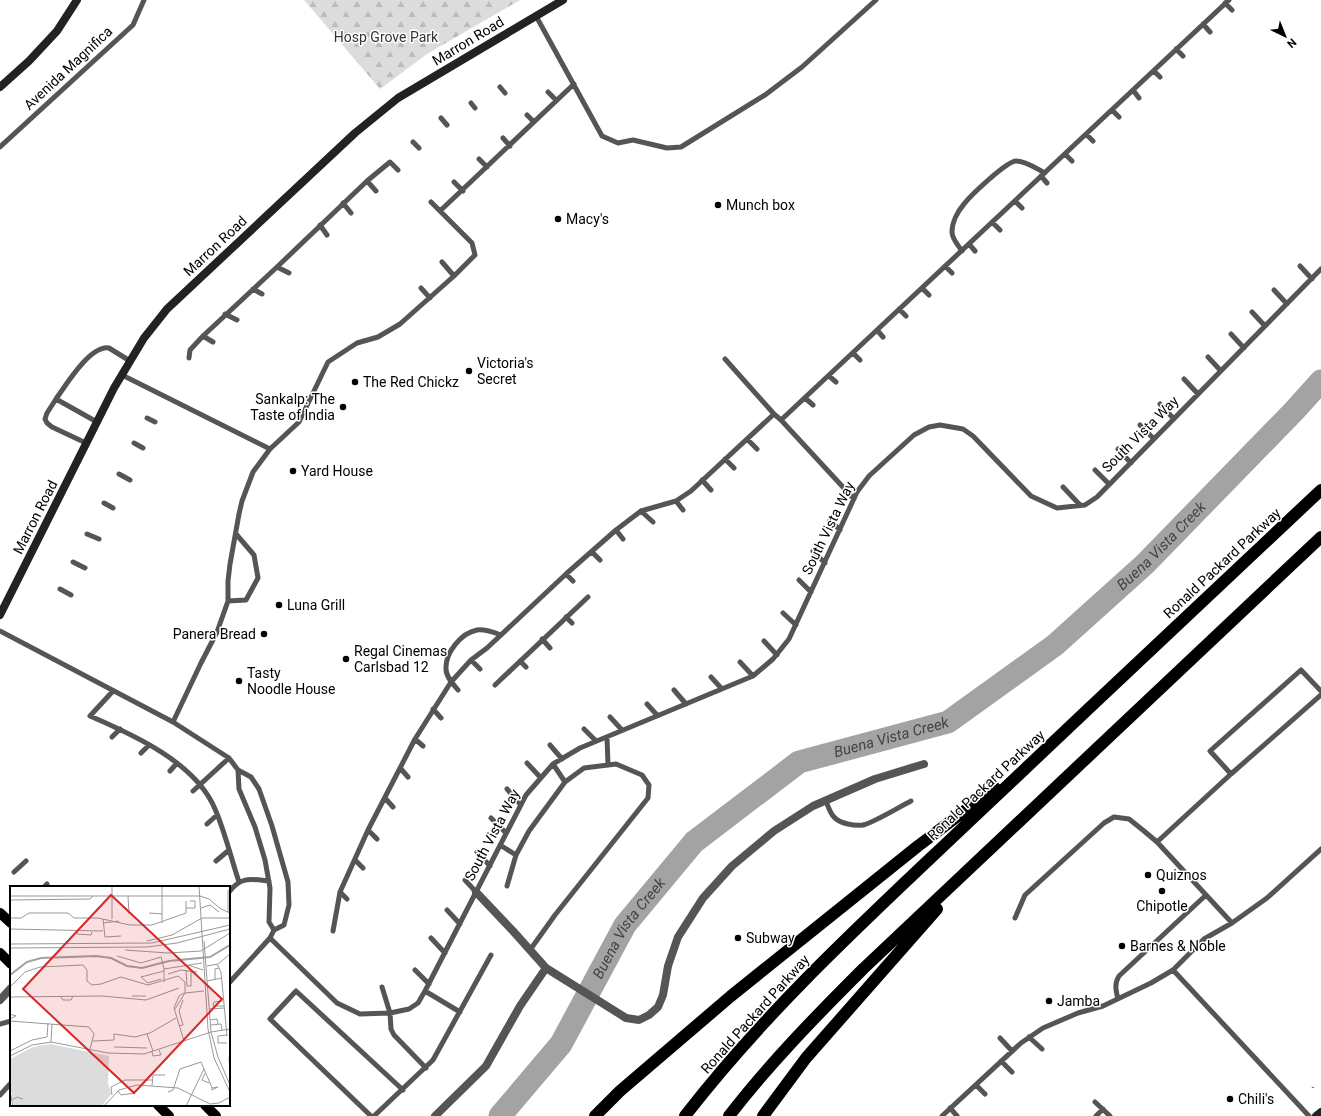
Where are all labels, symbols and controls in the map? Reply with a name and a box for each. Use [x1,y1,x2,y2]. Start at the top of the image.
street label: Marron Road [429,13,507,69]
north arrow [1265,16,1305,56]
street label: Avenida Magnifica [21,23,115,113]
park label: Hosp Grove Park [334,29,439,45]
text: N [1284,36,1299,51]
place label: Munch box [726,197,795,213]
marker: Munch box [713,200,723,210]
place label: Macy's [566,211,609,227]
street label: Marron Road [180,213,250,279]
marker: Macy's [553,214,563,224]
place label: Victoria's Secret [477,355,534,387]
marker: Victoria's Secret [464,366,474,376]
place label: The Red Chickz [363,374,459,390]
marker: The Red Chickz [350,377,360,387]
place label: Sankalp: The Taste of India [250,391,335,423]
street label: South Vista Way [1099,392,1182,475]
marker: Sankalp: The Taste of India [338,402,348,412]
place label: Yard House [301,463,373,479]
marker: Yard House [288,466,298,476]
street label: Marron Road [10,478,60,556]
street label: South Vista Way [799,479,858,577]
water label: Buena Vista Creek [1113,497,1210,594]
street label: Ronald Packard Parkway [1160,504,1284,621]
place label: Luna Grill [287,597,345,613]
marker: Luna Grill [274,600,284,610]
place label: Panera Bread [173,626,256,642]
marker: Panera Bread [259,629,269,639]
place label: Regal Cinemas Carlsbad 12 [354,643,447,675]
marker: Regal Cinemas Carlsbad 12 [341,654,351,664]
place label: Tasty Noodle House [247,665,336,697]
marker: Tasty Noodle House [234,676,244,686]
water label: Buena Vista Creek [832,713,951,761]
street label: Ronald Packard Parkway [924,726,1048,843]
street label: South Vista Way [461,786,523,883]
place label: Quiznos [1156,867,1207,883]
marker: Quiznos [1143,870,1153,880]
water label: Buena Vista Creek [589,874,670,982]
inset map [10,886,230,1106]
marker: Chipotle [1157,886,1167,896]
place label: Chipotle [1136,898,1188,914]
place label: Subway [746,930,795,946]
marker: Subway [733,933,743,943]
place label: Barnes & Noble [1130,938,1226,954]
marker: Barnes & Noble [1117,941,1127,951]
street label: Ronald Packard Parkway [698,951,813,1077]
place label: Jamba [1057,993,1100,1009]
marker: Jamba [1044,996,1054,1006]
place label: Chili's [1238,1091,1274,1107]
marker: Chili's [1225,1094,1235,1104]

